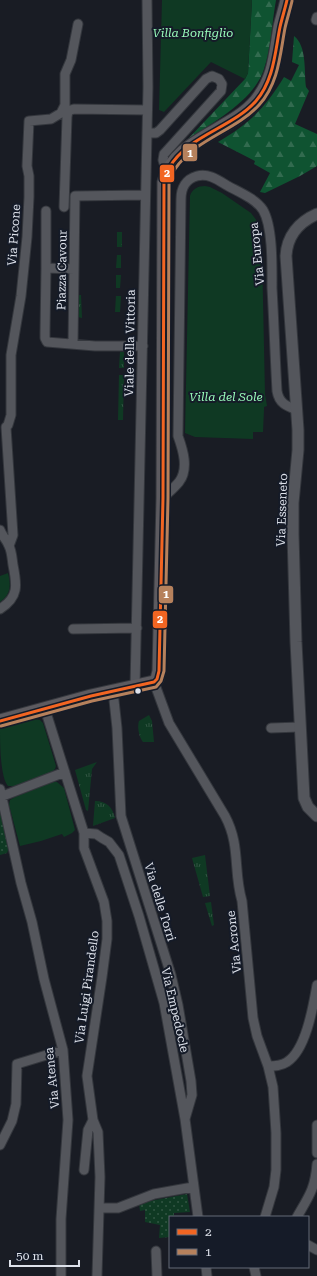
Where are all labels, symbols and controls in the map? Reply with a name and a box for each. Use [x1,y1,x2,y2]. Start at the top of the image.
park label: Villa Bonfiglio [153,26,233,40]
line badge: 1 [182,143,198,162]
text: 1 [187,147,193,160]
line badge: 2 [159,164,175,183]
text: 2 [164,167,170,180]
street label: Via Picone [5,203,23,266]
street label: Via Europa [247,221,267,286]
street label: Piazza Cavour [54,230,70,310]
street label: Viale della Vittoria [122,289,138,397]
park label: Villa del Sole [189,390,263,404]
street label: Via Esseneto [274,473,290,547]
line badge: 1 [158,585,174,604]
text: 1 [163,588,169,601]
line badge: 2 [152,610,168,629]
text: 2 [157,613,163,626]
unlabelled marker [133,686,143,696]
street label: Via delle Torri [141,861,179,943]
street label: Via Acrone [224,909,244,974]
street label: Via Luigi Pirandello [72,930,102,1044]
street label: Via Empedocle [158,966,192,1054]
street label: Via Atenea [42,1046,62,1109]
legend [169,1216,309,1268]
text: 2 [205,1225,212,1239]
scale bar [10,1242,79,1268]
text: 1 [205,1245,212,1259]
text: 50 m [16,1249,43,1263]

